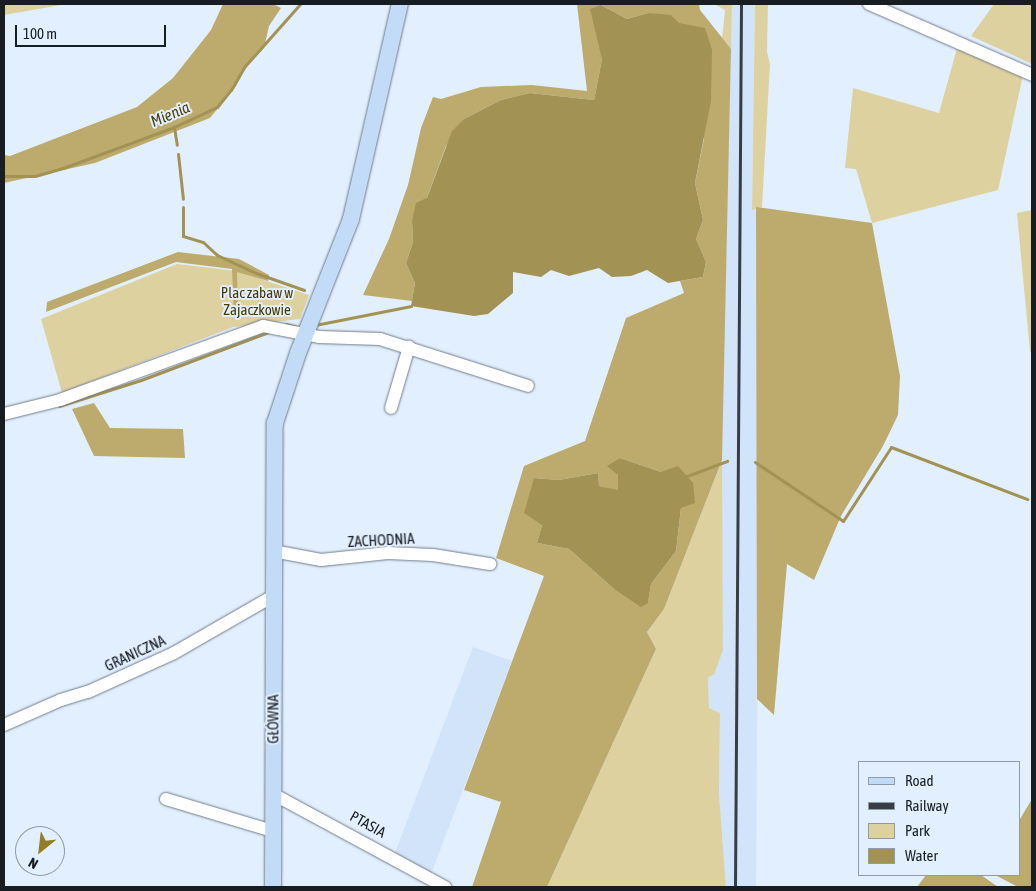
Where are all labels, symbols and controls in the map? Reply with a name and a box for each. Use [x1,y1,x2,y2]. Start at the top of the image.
scale bar [18,15,169,47]
text: 100 m [23,25,57,42]
water label: Mienia [148,97,192,131]
park label: Plac zabaw w Zajaczkowie [221,283,293,318]
street label: ZACHODNIA [347,529,415,551]
street label: GRANICZNA [102,631,168,675]
street label: GŁÓWNA [264,694,282,744]
legend [858,761,1021,876]
text: Road [905,772,934,789]
text: Railway [905,797,949,814]
street label: PTASIA [347,807,389,841]
text: Park [905,822,930,839]
north arrow [15,826,65,876]
text: Water [905,847,938,864]
text: N [26,854,41,872]

